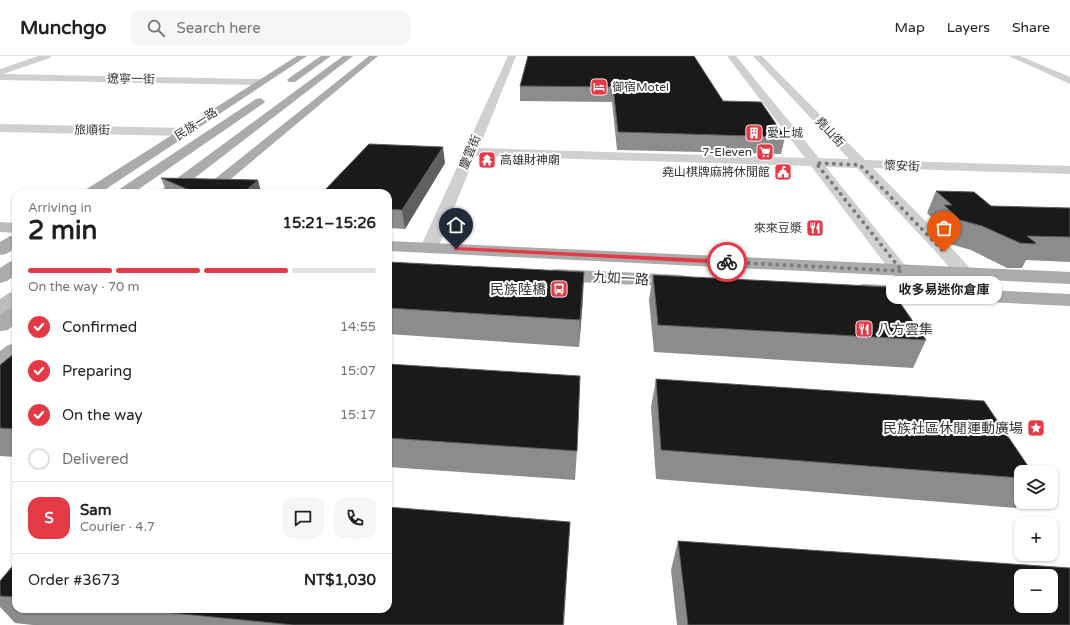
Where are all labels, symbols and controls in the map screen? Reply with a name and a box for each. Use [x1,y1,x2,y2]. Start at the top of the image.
search box [131,10,411,46]
text: Munchgo [20,17,107,39]
icon: search [145,17,167,39]
text: Search here [177,19,261,37]
text: Map [895,19,925,36]
text: Layers [947,19,990,36]
text: Share [1012,19,1050,36]
street label: 遼寧一街 [107,72,155,86]
hotel icon: 御宿Motel [589,77,609,97]
place label: 御宿Motel [612,80,669,94]
street label: 民族一路 [172,105,220,143]
street label: 堯山街 [813,114,847,150]
street label: 旅順街 [74,123,110,137]
building icon: 愛上城 [744,123,764,143]
place label: 愛上城 [767,126,803,140]
street label: 慶雲街 [457,133,483,171]
supermarket icon: 7-Eleven [755,142,775,162]
place label: 7-Eleven [702,145,752,159]
temple icon: 高雄財神廟 [477,150,497,170]
place label: 高雄財神廟 [500,153,560,167]
street label: 懷安街 [884,158,920,174]
public building icon: 堯山棋牌麻將休閒館 [773,162,793,182]
place label: 堯山棋牌麻將休閒館 [662,165,770,179]
text: Arriving in [28,200,92,216]
pin [439,208,473,249]
pin [927,211,961,252]
text: 15:21–15:26 [283,214,376,232]
icon: home [445,214,467,236]
text: 2 min [28,215,97,246]
icon: bag [933,217,955,239]
restaurant icon: 來來豆漿 [805,218,825,238]
place label: 來來豆漿 [754,221,802,235]
courier [707,242,747,282]
icon: bike [716,251,738,273]
street label: 九如一路 [593,269,649,288]
callout: 收多易迷你倉庫 [886,276,1002,304]
text: On the way · 70 m [28,279,140,295]
bus stop icon: 民族陸橋 [549,279,569,299]
place label: 民族陸橋 [490,281,546,298]
text: 收多易迷你倉庫 [898,282,990,298]
icon: check [28,316,50,338]
text: Confirmed [62,318,137,336]
text: 14:55 [340,319,376,335]
restaurant icon: 八方雲集 [854,319,874,339]
place label: 八方雲集 [877,321,933,338]
icon: check [28,360,50,382]
text: Preparing [62,362,132,380]
text: 15:07 [340,363,376,379]
icon: check [28,404,50,426]
text: On the way [62,406,142,424]
text: 15:17 [340,407,376,423]
place icon: 民族社區休閒運動廣場 [1026,418,1046,438]
place label: 民族社區休閒運動廣場 [883,420,1023,437]
text: Delivered [62,450,129,468]
map controls [1014,465,1058,613]
button: layers [1014,465,1058,509]
button: chat [282,497,324,539]
button: phone [334,497,376,539]
text: Sam [80,501,111,519]
text: S [44,509,54,527]
button: + [1014,517,1058,561]
text: Courier · 4.7 [80,519,155,535]
button: − [1014,569,1058,613]
text: Order #3673 [28,571,120,589]
text: NT$1,030 [304,571,376,589]

